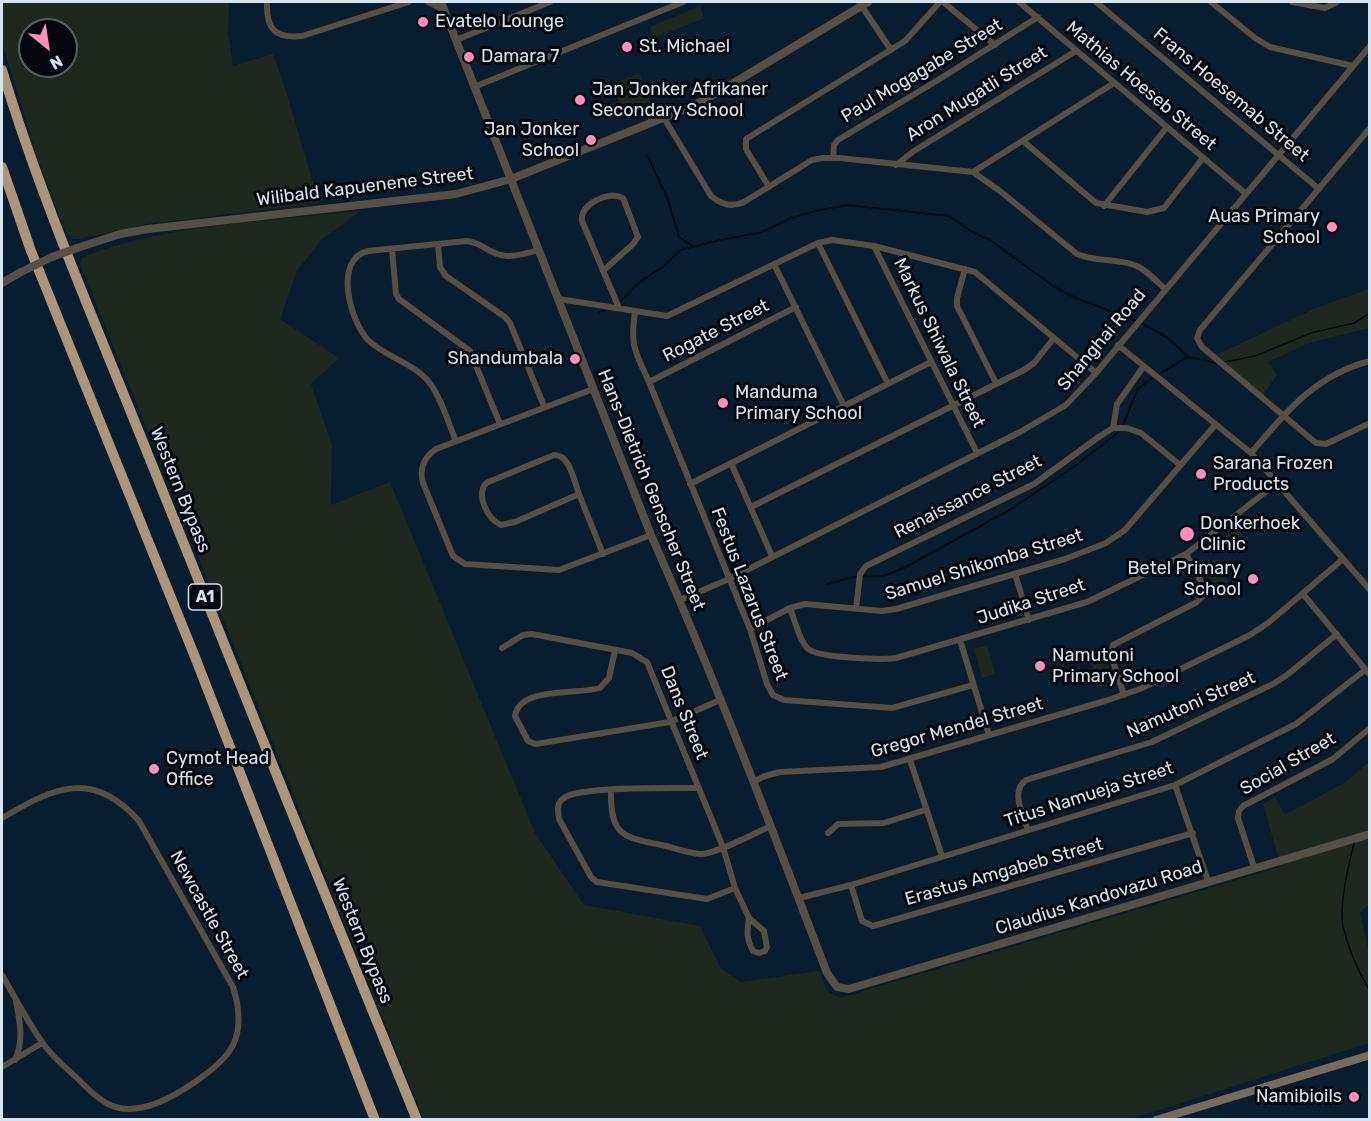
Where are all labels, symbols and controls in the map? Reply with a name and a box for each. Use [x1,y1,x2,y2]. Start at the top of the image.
place label: Evatelo Lounge [435,11,564,33]
street label: Paul Mogagabe Street [838,14,1006,128]
marker: Evatelo Lounge [416,15,430,29]
street label: Mathias Hoeseb Street [1061,17,1221,155]
north arrow [18,18,78,78]
street label: Frans Hoesemab Street [1149,23,1313,167]
place label: St. Michael [639,36,730,58]
marker: St. Michael [620,40,634,54]
street label: Aron Mugatli Street [902,42,1052,146]
place label: Damara 7 [481,46,560,68]
marker: Damara 7 [462,50,476,64]
text: N [47,51,66,73]
place label: Jan Jonker Afrikaner Secondary School [592,79,768,122]
marker: Jan Jonker Afrikaner Secondary School [573,93,587,107]
place label: Jan Jonker School [484,119,579,162]
marker: Jan Jonker School [584,133,598,147]
street label: Wilibald Kapuenene Street [255,163,475,211]
place label: Auas Primary School [1208,206,1320,248]
marker: Auas Primary School [1325,220,1339,234]
street label: Markus Shiwala Street [888,255,990,431]
street label: Shanghai Road [1053,285,1151,395]
street label: Rogate Street [659,295,773,367]
place label: Shandumbala [447,348,563,370]
marker: Shandumbala [568,352,582,366]
street label: Hans-Dietrich Genscher Street [593,366,709,614]
place label: Manduma Primary School [735,382,862,424]
marker: Manduma Primary School [716,396,730,410]
street label: Western Bypass [145,424,215,556]
street label: Renaissance Street [891,450,1045,544]
place label: Sarana Frozen Products [1213,453,1333,496]
marker: Sarana Frozen Products [1194,467,1208,481]
street label: Festus Lazarus Street [706,504,792,684]
place label: Donkerhoek Clinic [1200,513,1300,556]
street label: Samuel Shikomba Street [883,525,1085,605]
marker: Donkerhoek Clinic [1178,525,1196,543]
place label: Betel Primary School [1128,558,1241,600]
marker: Betel Primary School [1246,572,1260,586]
street label: Judika Street [974,574,1088,630]
road number: A1 [188,584,222,610]
place label: Namutoni Primary School [1052,645,1179,688]
marker: Namutoni Primary School [1033,659,1047,673]
street label: Dans Street [655,663,713,763]
street label: Namutoni Street [1123,667,1259,743]
street label: Gregor Mendel Street [868,693,1046,763]
street label: Social Street [1236,728,1340,800]
place label: Cymot Head Office [166,748,269,790]
street label: Titus Namueja Street [1002,757,1176,833]
marker: Cymot Head Office [147,762,161,776]
street label: Erastus Amgabeb Street [903,833,1105,911]
street label: Newcastle Street [165,847,253,983]
street label: Claudius Kandovazu Road [993,856,1205,940]
street label: Western Bypass [327,875,397,1007]
place label: Namibioils [1256,1086,1342,1108]
marker: Namibioils [1347,1090,1361,1104]

